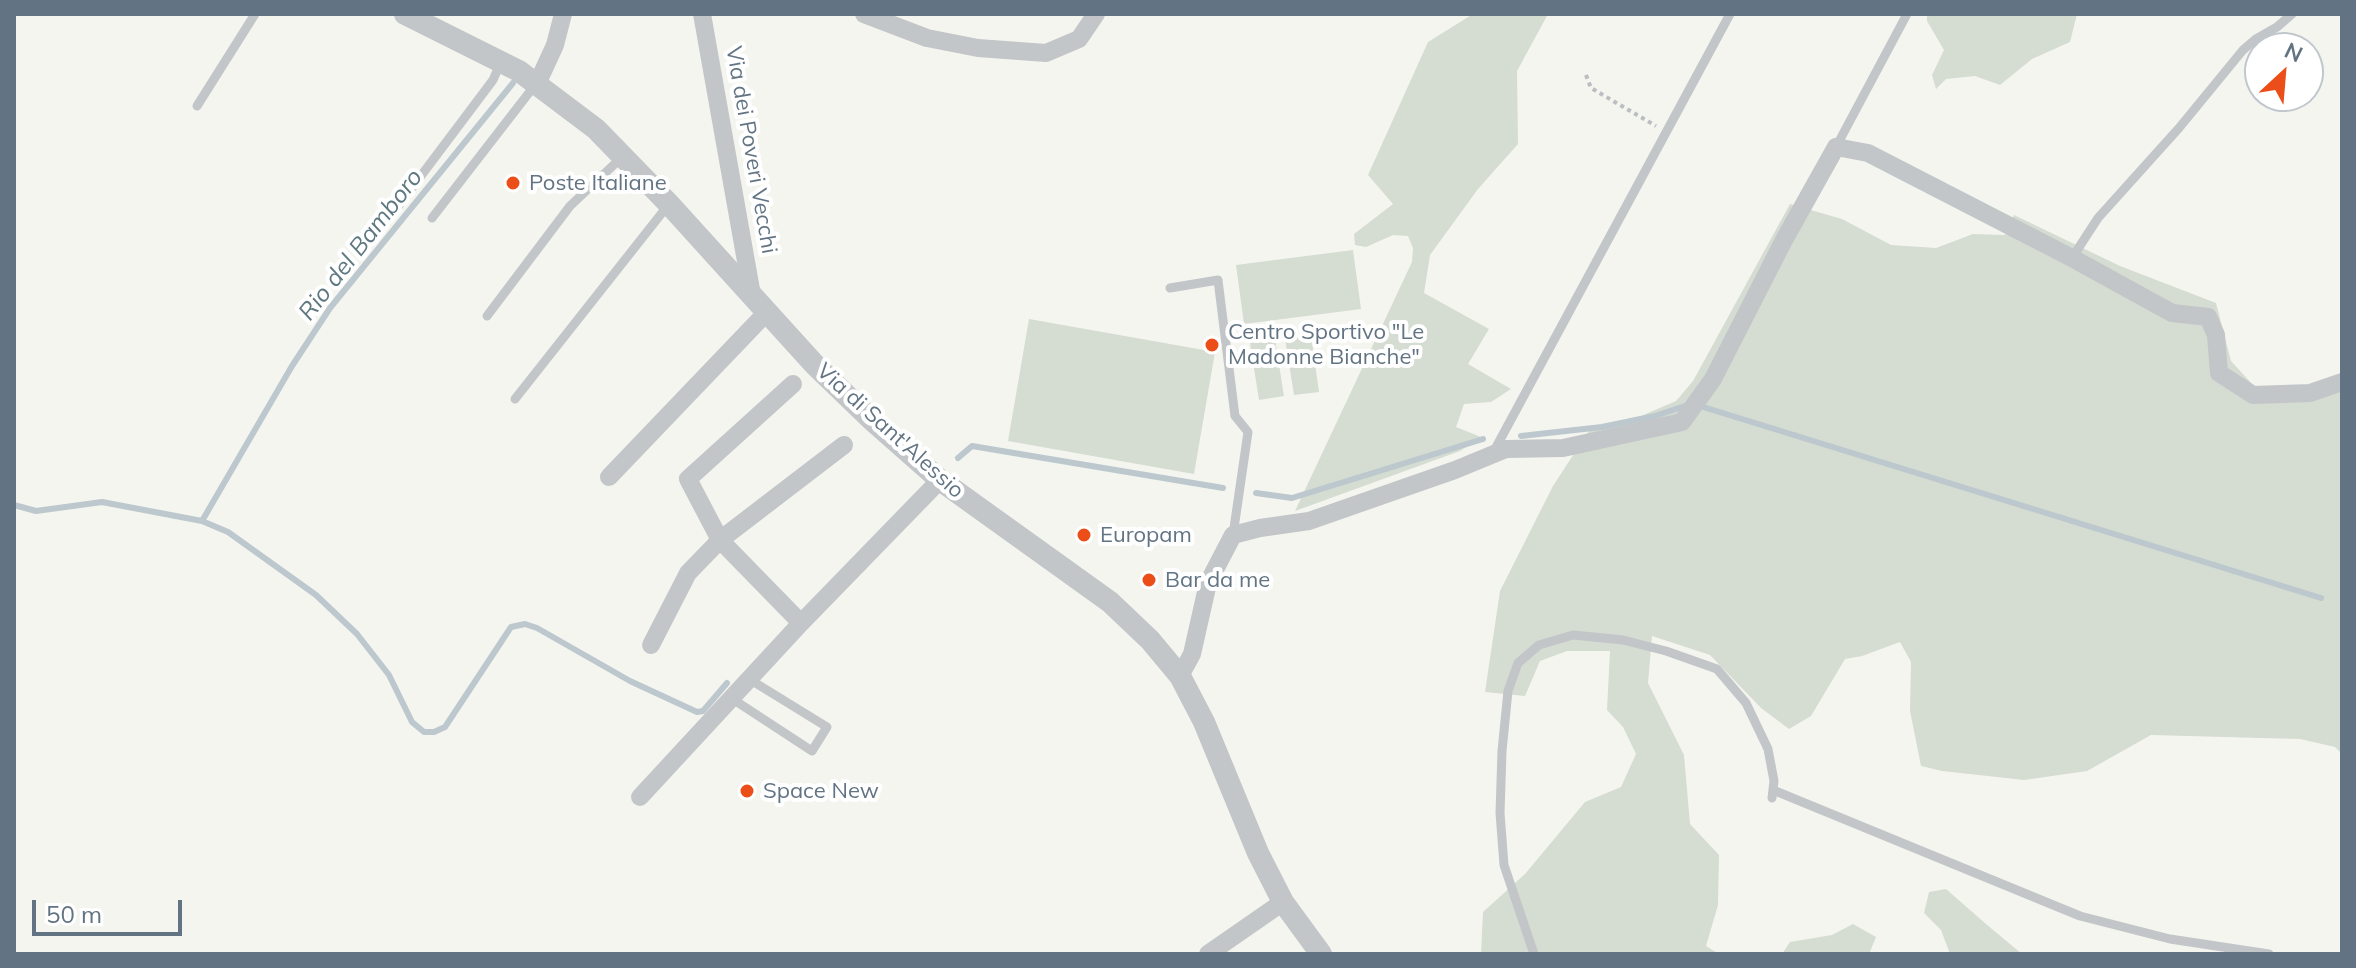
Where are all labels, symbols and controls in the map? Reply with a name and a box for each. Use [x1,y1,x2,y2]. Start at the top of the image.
north arrow [2244,32,2324,112]
text: N [2280,36,2307,68]
street label: Via dei Poveri Vecchi [720,44,782,256]
water label: Rio del Bamboro [293,164,429,326]
place label: Poste Italiane [529,170,667,196]
marker: Poste Italiane [504,174,522,192]
place label: Centro Sportivo "Le Madonne Bianche" [1228,319,1424,370]
marker: Centro Sportivo "Le Madonne Bianche" [1203,336,1221,354]
street label: Via di Sant'Alessio [811,358,969,504]
place label: Europam [1100,522,1192,548]
marker: Europam [1075,526,1093,544]
place label: Bar da me [1165,567,1270,593]
marker: Bar da me [1140,571,1158,589]
place label: Space New [763,778,879,804]
marker: Space New [738,782,756,800]
scale bar [36,884,186,934]
text: 50 m [46,899,102,929]

